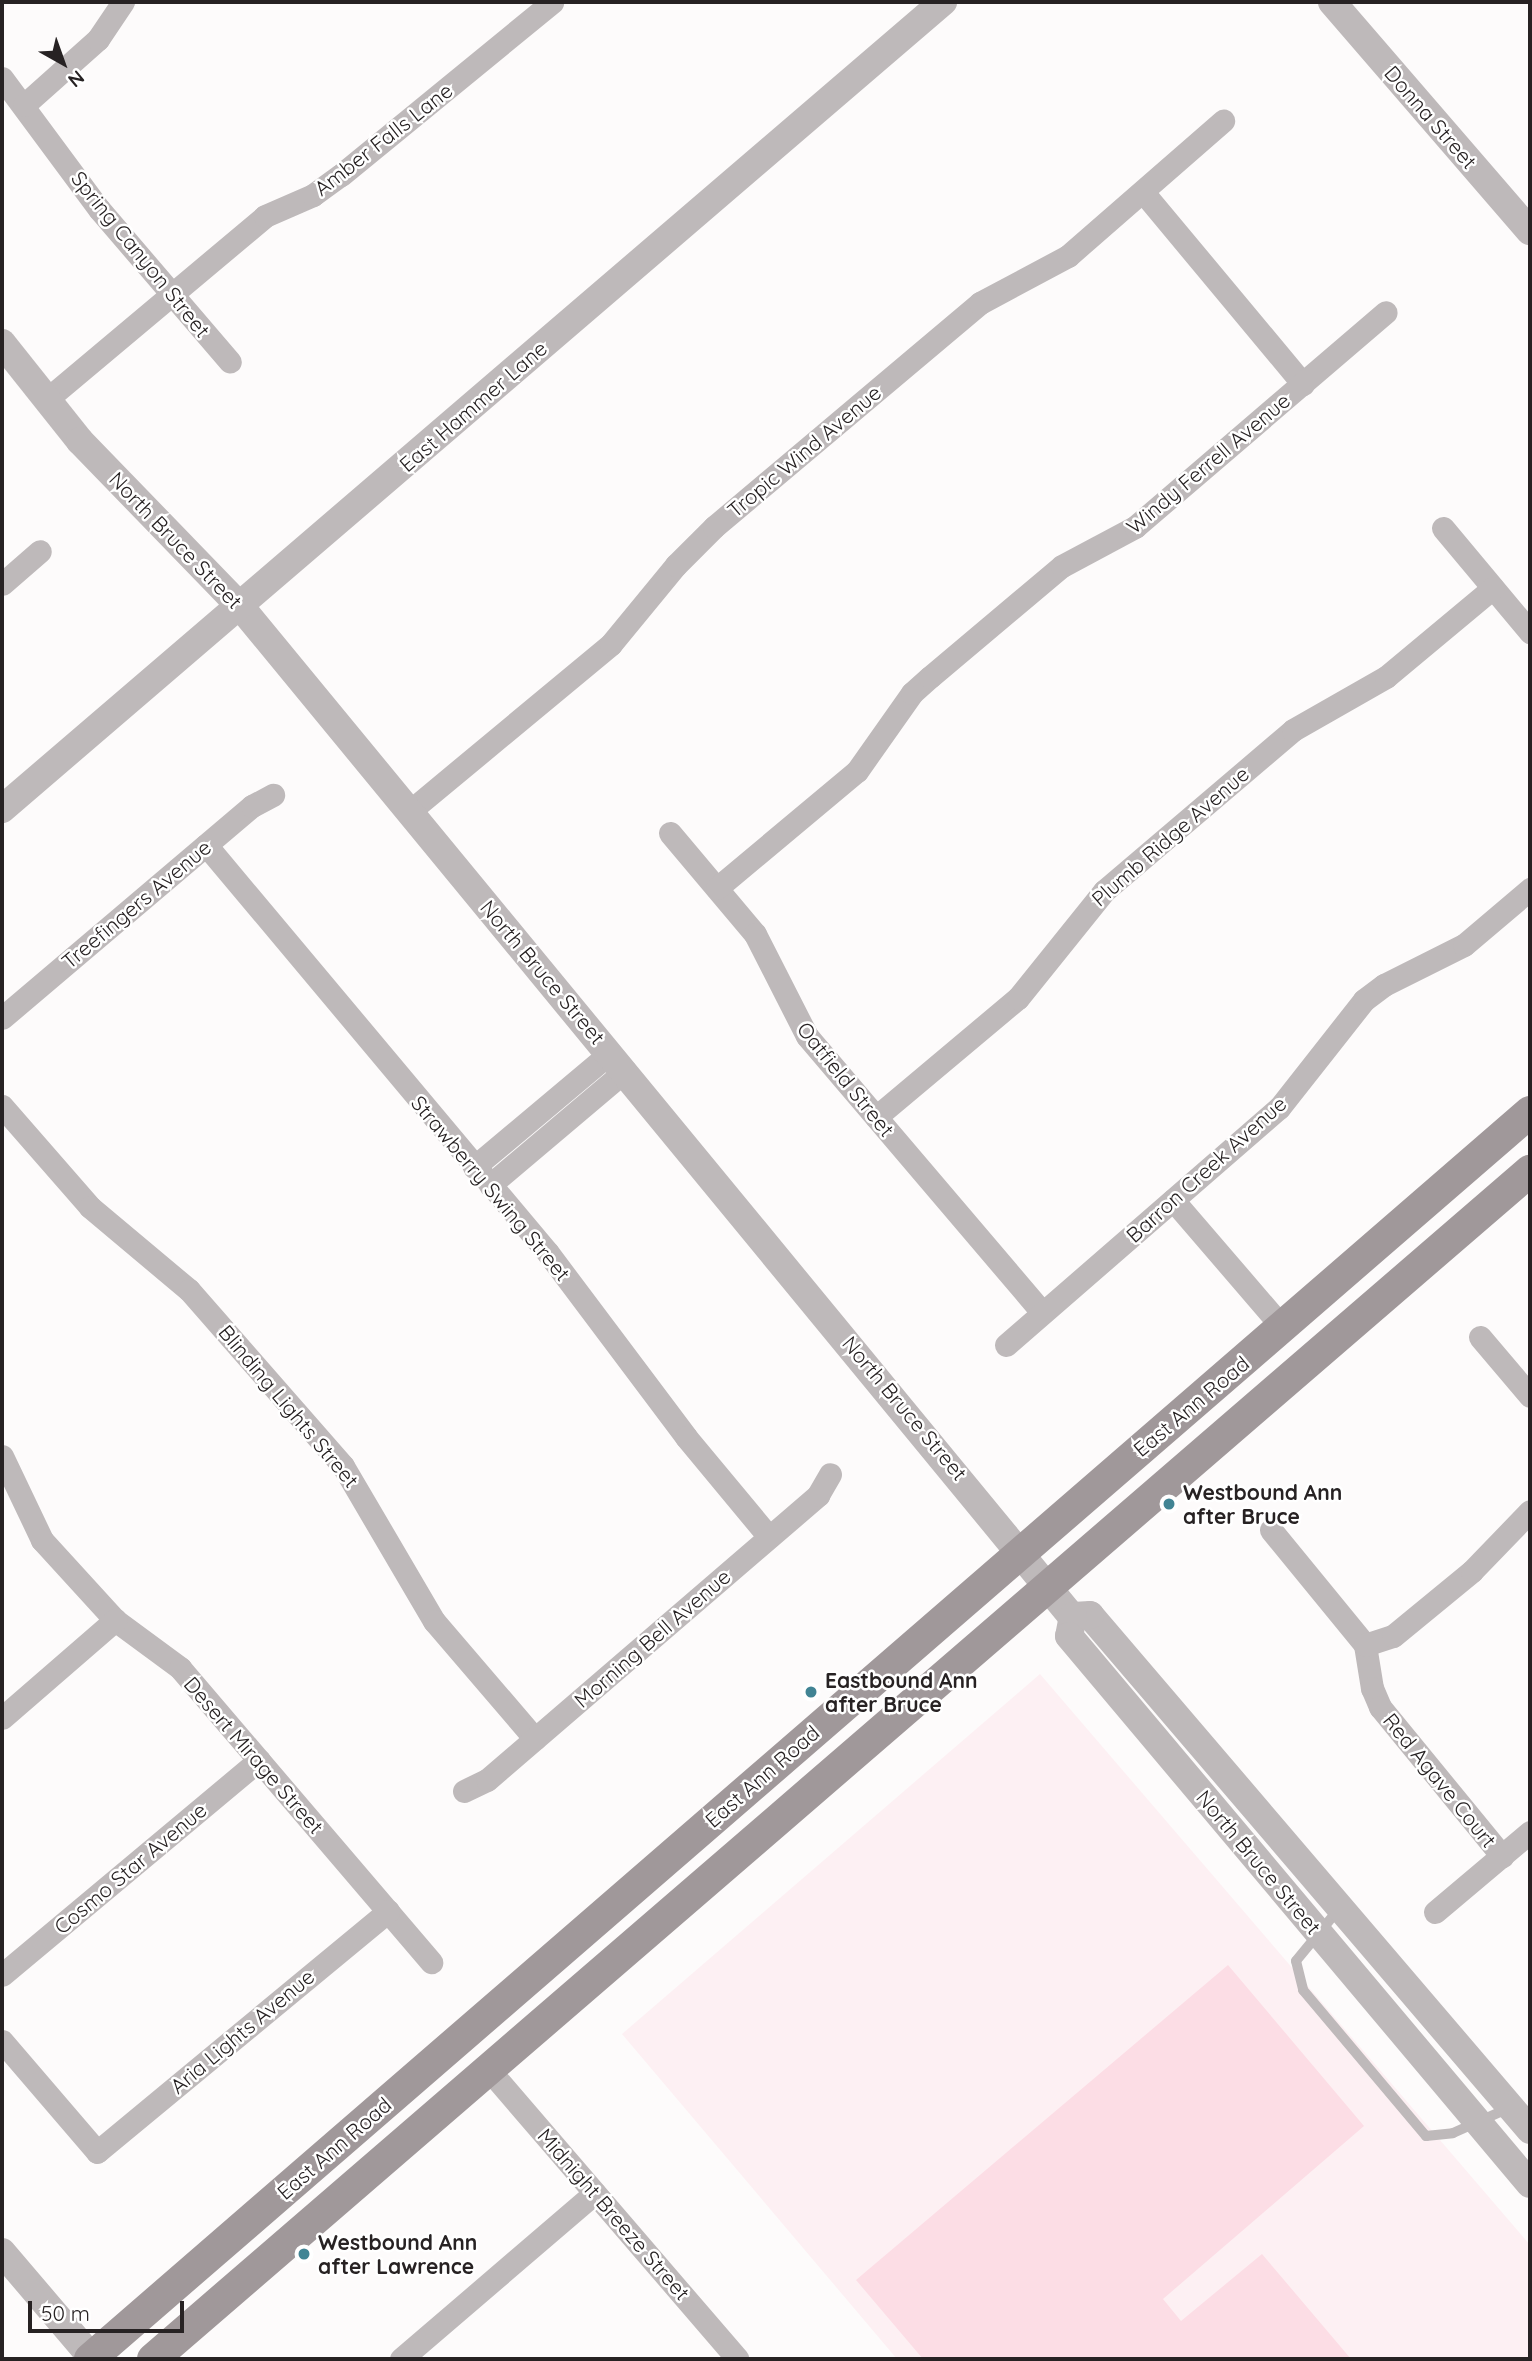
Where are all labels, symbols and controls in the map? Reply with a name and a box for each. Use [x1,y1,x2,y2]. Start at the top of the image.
north arrow [28,28,98,98]
street label: Donna Street [1379,60,1483,174]
text: N [63,65,90,93]
street label: Amber Falls Lane [309,77,457,201]
street label: Spring Canyon Street [66,166,216,342]
street label: East Hammer Lane [394,335,552,477]
street label: Tropic Wind Avenue [722,379,886,523]
street label: Windy Ferrell Avenue [1121,387,1295,539]
street label: North Bruce Street [104,466,248,614]
street label: Plumb Ridge Avenue [1086,761,1254,911]
street label: Treefingers Avenue [56,834,216,974]
street label: North Bruce Street [475,895,611,1049]
street label: Oatfield Street [792,1017,900,1141]
street label: Strawberry Swing Street [406,1090,576,1286]
street label: Barron Creek Avenue [1121,1091,1291,1247]
street label: Blinding Lights Street [214,1320,364,1492]
street label: North Bruce Street [837,1331,973,1485]
street label: East Ann Road [1128,1350,1254,1462]
place label: Westbound Ann after Bruce [1183,1479,1342,1529]
marker: Westbound Ann after Bruce [1161,1496,1177,1512]
street label: Morning Bell Avenue [569,1563,735,1713]
place label: Eastbound Ann after Bruce [825,1667,978,1717]
street label: Desert Mirage Street [179,1671,329,1839]
marker: Eastbound Ann after Bruce [803,1684,819,1700]
street label: Red Agave Court [1378,1708,1502,1852]
street label: East Ann Road [700,1720,824,1832]
street label: North Bruce Street [1191,1785,1327,1939]
street label: Cosmo Star Avenue [49,1797,211,1939]
street label: Aria Lights Avenue [165,1963,319,2099]
street label: East Ann Road [272,2092,396,2204]
street label: Midnight Breeze Street [533,2123,695,2305]
place label: Westbound Ann after Lawrence [318,2229,477,2279]
marker: Westbound Ann after Lawrence [296,2246,312,2262]
scale bar [32,2288,187,2332]
text: 50 m [41,2300,90,2326]

